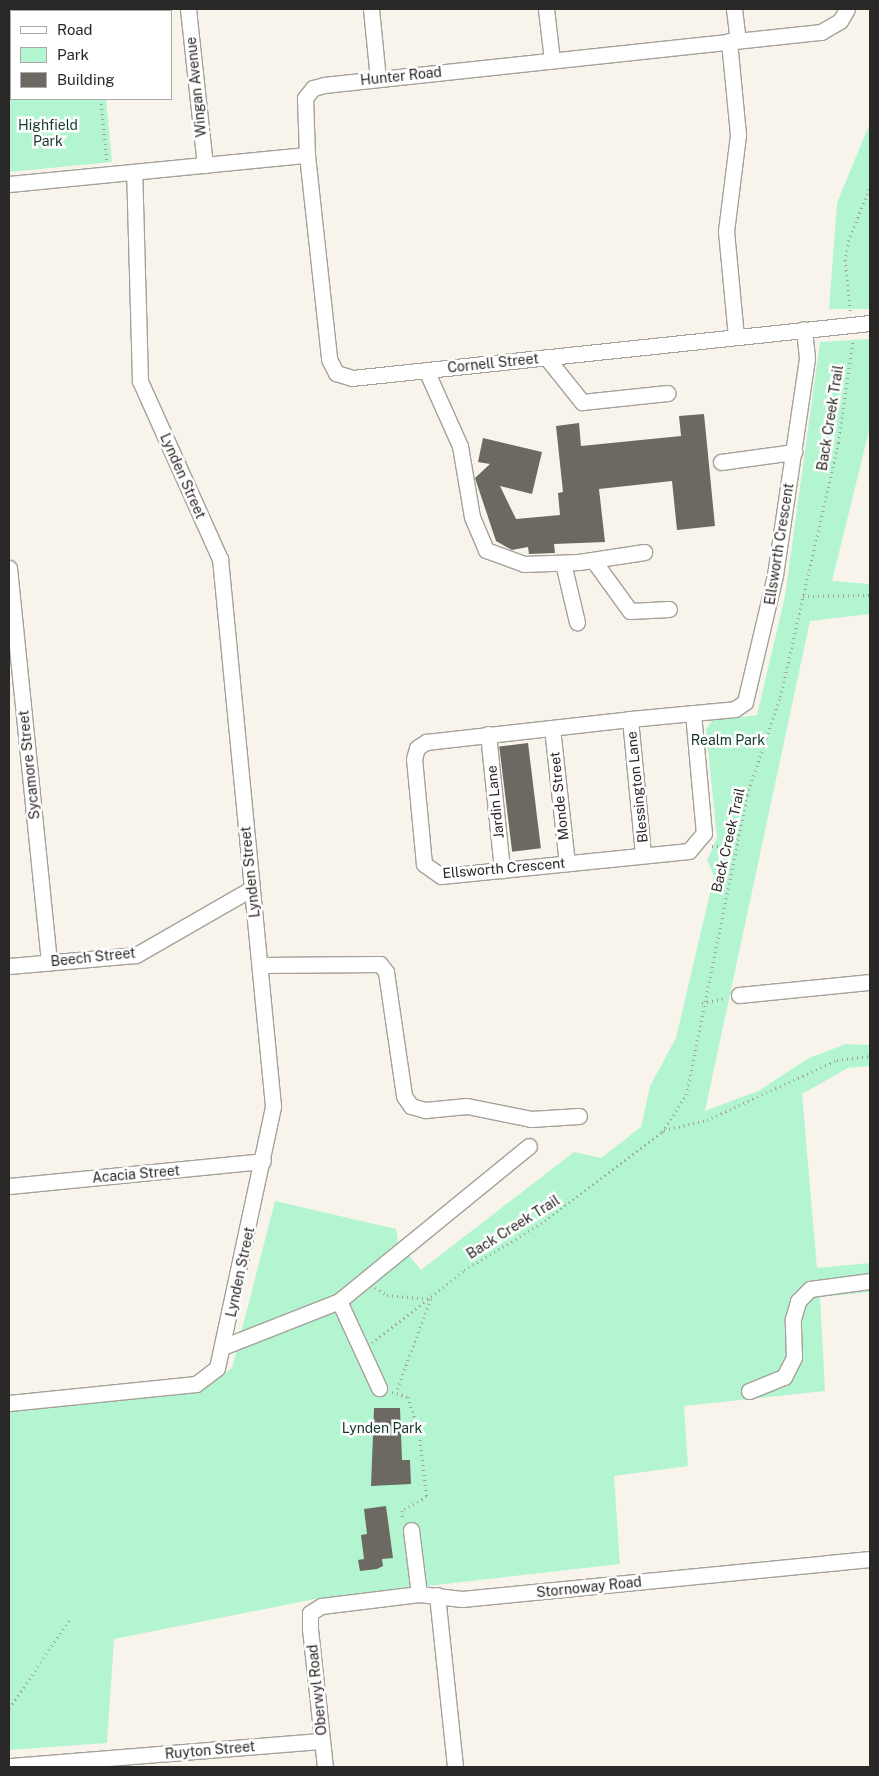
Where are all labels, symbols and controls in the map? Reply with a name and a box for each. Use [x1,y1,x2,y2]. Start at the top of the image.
legend [10,10,172,100]
text: Road [57,21,93,38]
street label: Wingan Avenue [182,36,210,138]
text: Park [57,46,89,63]
street label: Hunter Road [359,63,443,89]
text: Building [57,71,115,88]
park label: Highfield Park [18,117,78,150]
street label: Cornell Street [447,350,539,376]
street label: Back Creek Trail [813,364,847,472]
street label: Lynden Street [157,431,209,521]
street label: Ellsworth Crescent [761,482,797,606]
street label: Sycamore Street [15,710,43,820]
street label: Blessington Lane [623,730,651,844]
park label: Realm Park [691,732,765,748]
street label: Monde Street [546,751,572,841]
street label: Jardin Lane [483,765,507,839]
street label: Back Creek Trail [708,786,748,894]
street label: Lynden Street [237,825,263,919]
street label: Ellsworth Crescent [442,854,566,882]
street label: Beech Street [50,944,136,970]
street label: Acacia Street [91,1162,181,1186]
street label: Back Creek Trail [463,1192,563,1262]
street label: Lynden Street [222,1225,258,1319]
park label: Lynden Park [342,1420,422,1436]
street label: Stornoway Road [535,1573,643,1601]
street label: Oberwyl Road [304,1644,330,1736]
street label: Ruyton Street [164,1738,256,1762]

